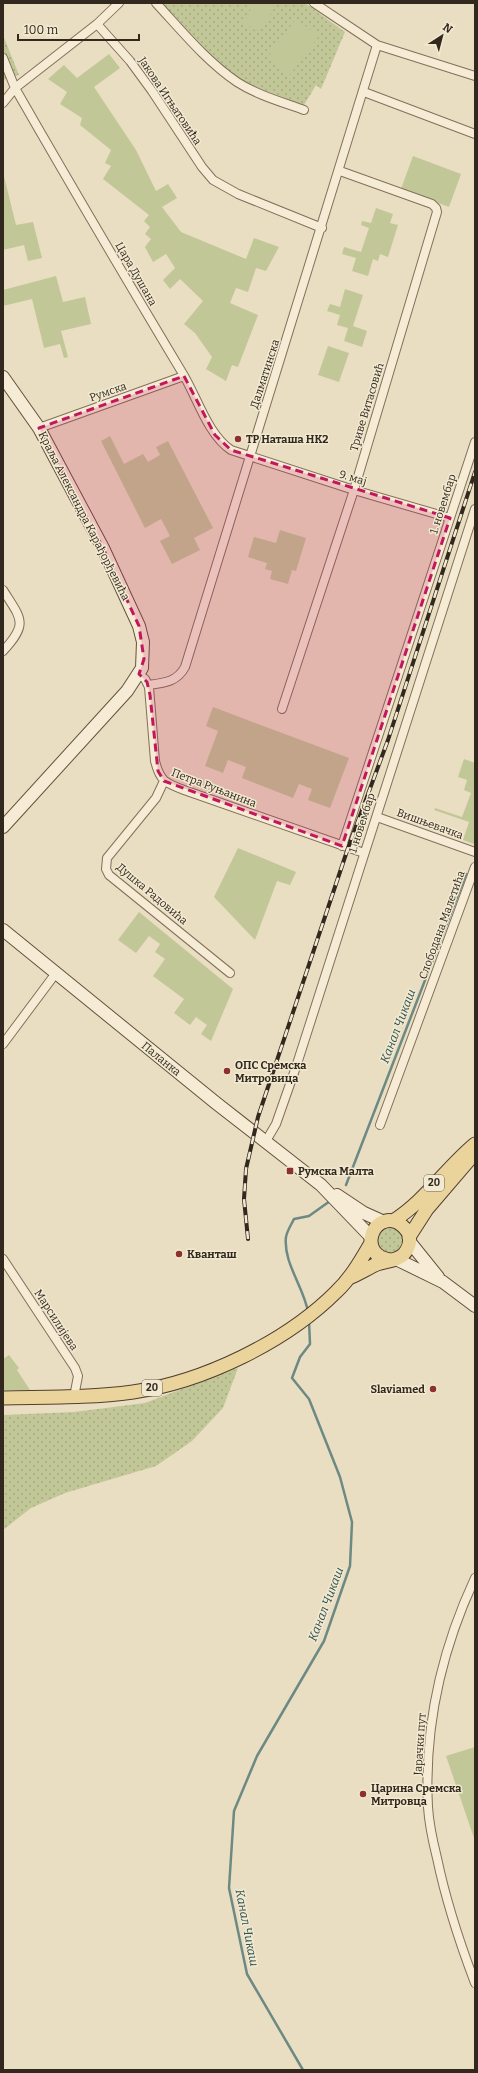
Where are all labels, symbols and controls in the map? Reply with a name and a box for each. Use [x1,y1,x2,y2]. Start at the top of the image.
scale bar [18,16,139,42]
north arrow [422,16,462,56]
text: N [440,21,455,36]
text: 100 m [24,23,59,37]
street label: Јакова Игњатовића [135,54,204,147]
street label: Цара Душана [112,240,160,308]
street label: Далматинска [248,338,282,410]
street label: Триве Витасовић [347,361,387,453]
street label: Румска [88,380,128,404]
street label: Краља Александра Карађорђевића [36,429,132,603]
place label: ТР Наташа НК2 [246,433,328,446]
marker: ТР Наташа НК2 [233,434,243,444]
street label: 9. мај [338,468,368,488]
street label: 1. новембар [427,472,459,536]
street label: Петра Руњанина [170,766,258,810]
street label: 1. новембар [346,791,378,855]
street label: Вишњевачка [395,806,465,842]
street label: Душка Радовића [114,861,190,927]
street label: Слободана Малетића [416,869,468,981]
water label: Канал Чикаш [377,987,419,1065]
street label: Паланка [139,1039,183,1079]
place label: ОПС Сремска Митровица [235,1059,307,1085]
marker: ОПС Сремска Митровица [222,1066,232,1076]
place label: Румска Малта [298,1165,375,1178]
marker: Румска Малта [285,1166,295,1176]
road number: 20 [424,1175,444,1191]
place label: Кванташ [187,1248,237,1261]
marker: Кванташ [174,1249,184,1259]
street label: Марсилијева [31,1287,81,1353]
road number: 20 [142,1380,162,1396]
place label: Slaviamed [370,1383,425,1396]
marker: Slaviamed [428,1384,438,1394]
water label: Канал Чикаш [305,1565,347,1643]
street label: Јарачки пут [411,1712,429,1777]
place label: Царина Сремска Митровца [371,1782,462,1808]
marker: Царина Сремска Митровца [358,1789,368,1799]
water label: Канал Чикаш [233,1888,261,1968]

